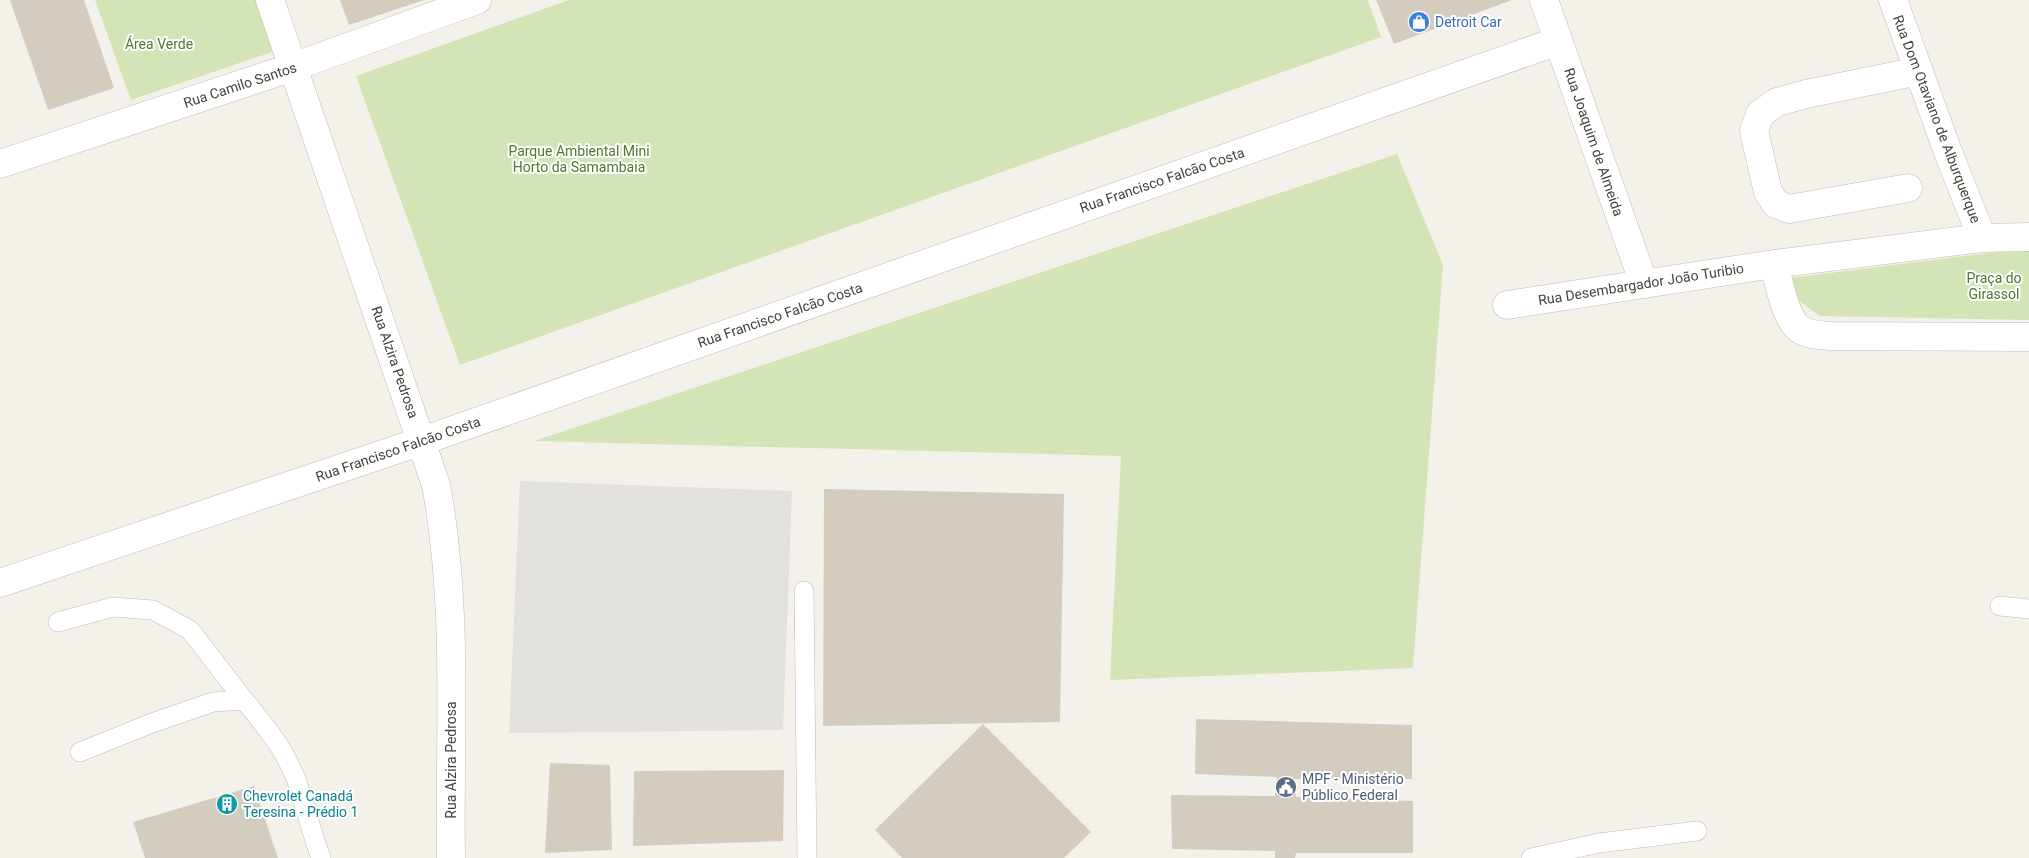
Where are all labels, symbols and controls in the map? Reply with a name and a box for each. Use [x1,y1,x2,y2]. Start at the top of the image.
shop icon: Detroit Car [1407,10,1431,34]
street label: Rua Dom Otaviano de Alburquerque [1890,13,1984,225]
place label: Detroit Car [1435,14,1502,30]
park label: Área Verde [125,35,193,52]
street label: Rua Camilo Santos [181,59,299,111]
street label: Rua Joaquim de Almeida [1561,66,1627,218]
park label: Parque Ambiental Mini Horto da Samambaia [508,143,650,175]
street label: Rua Francisco Falcão Costa [1078,144,1246,216]
street label: Rua Desembargador João Turibio [1537,260,1745,308]
park label: Praça do Girassol [1966,270,2022,302]
street label: Rua Francisco Falcão Costa [696,279,864,351]
street label: Rua Alzira Pedrosa [368,304,422,420]
street label: Rua Francisco Falcão Costa [314,413,482,485]
street label: Rua Alzira Pedrosa [443,701,459,819]
place label: MPF - Ministério Público Federal [1302,771,1404,803]
public building icon: MPF - Ministério Público Federal [1274,775,1298,799]
place label: Chevrolet Canadá Teresina - Prédio 1 [243,788,358,820]
building icon: Chevrolet Canadá Teresina - Prédio 1 [215,792,239,816]

